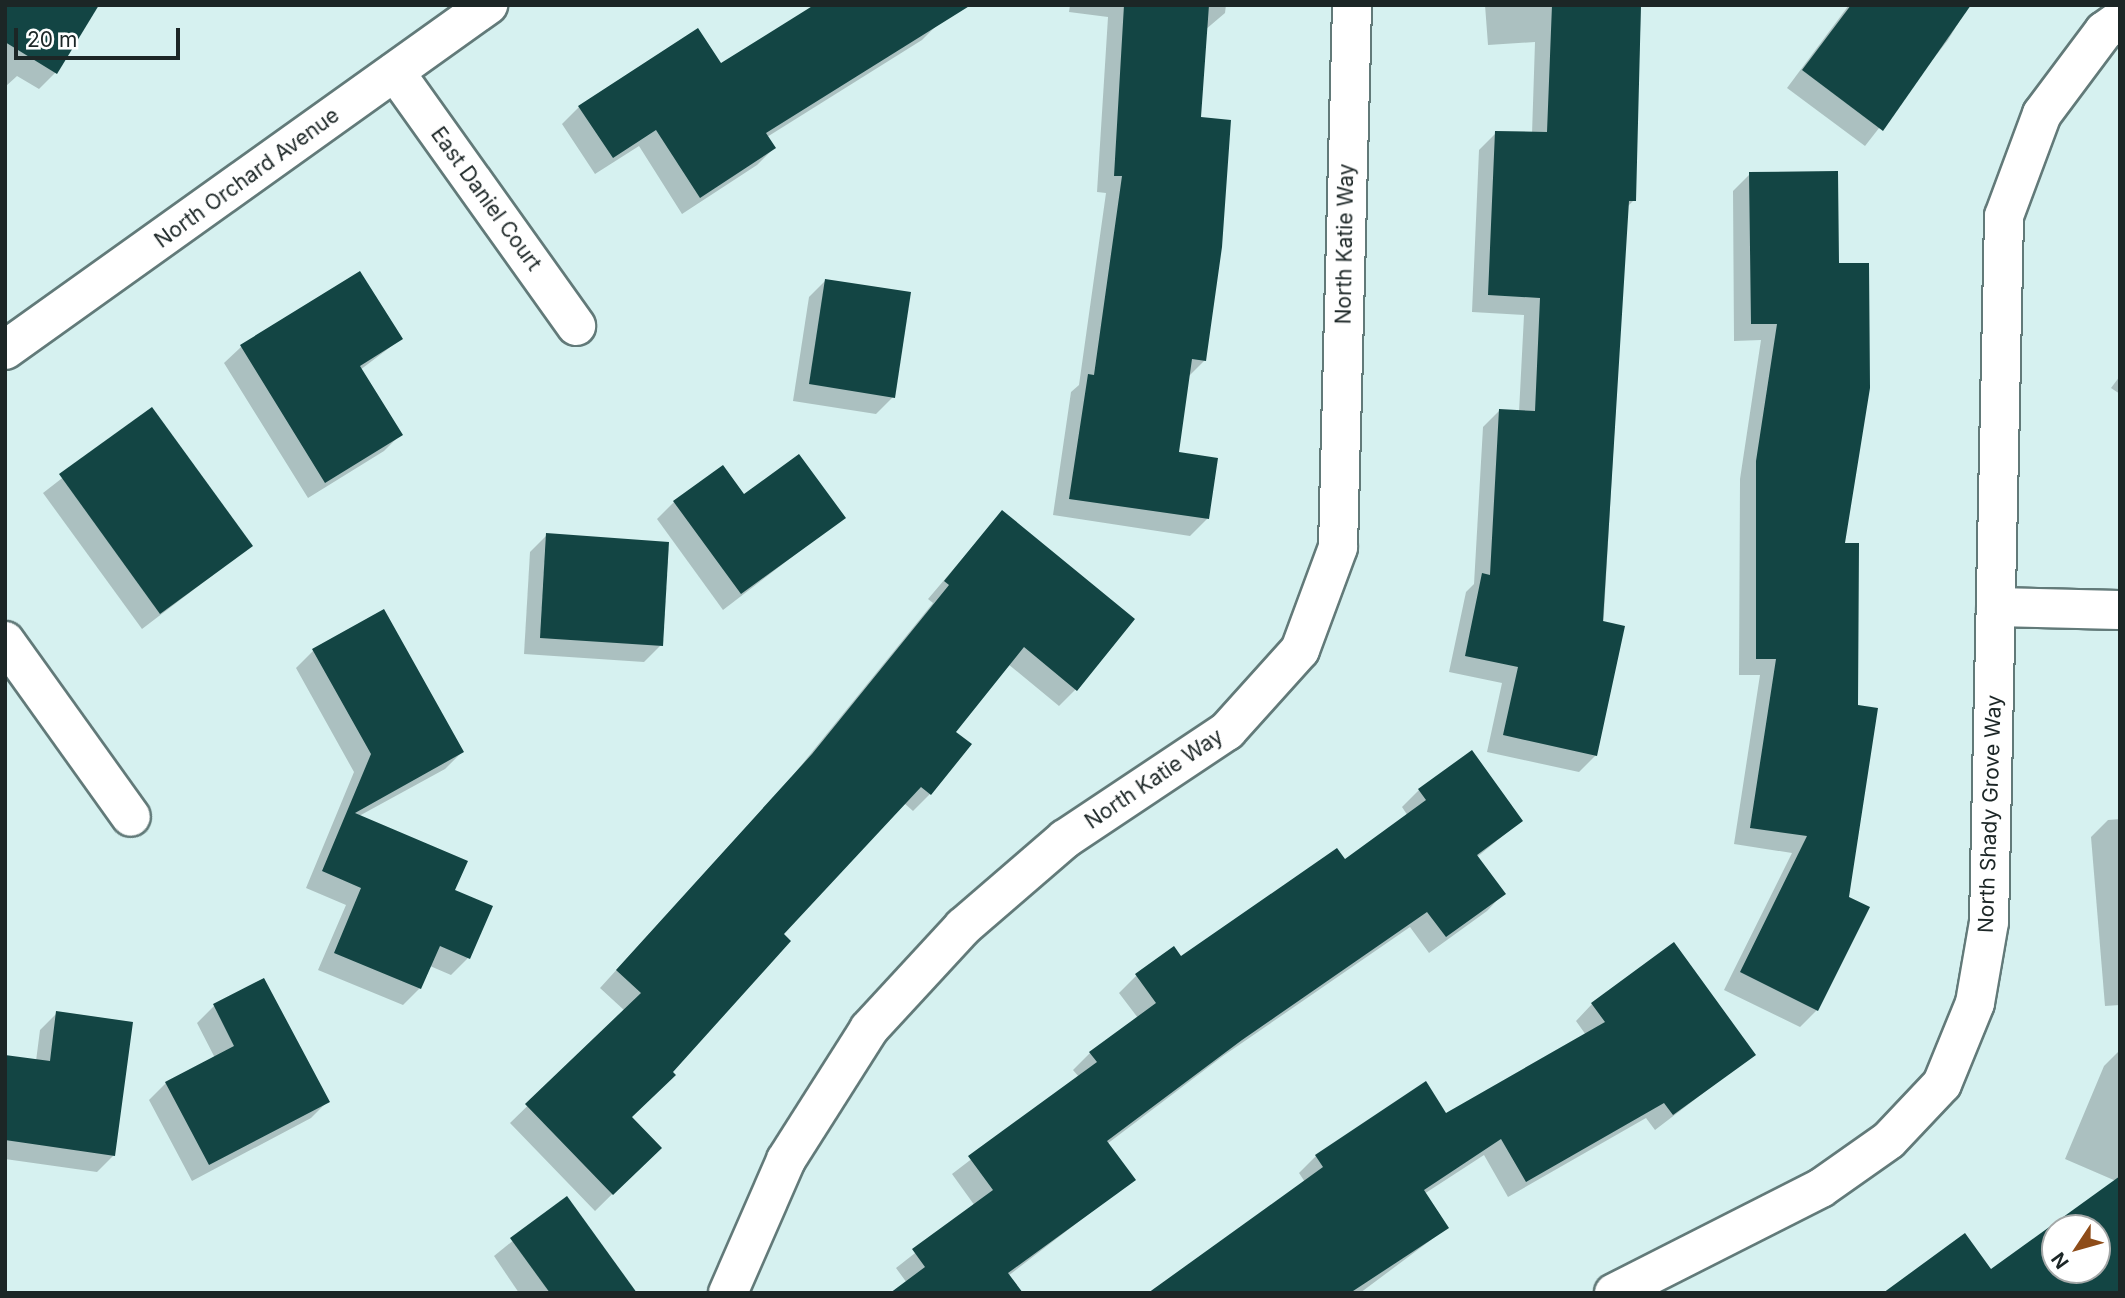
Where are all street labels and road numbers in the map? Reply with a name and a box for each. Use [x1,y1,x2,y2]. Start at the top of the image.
street label: North Orchard Avenue [150,103,344,253]
street label: East Daniel Court [425,122,547,276]
street label: North Katie Way [1331,163,1359,325]
street label: North Shady Grove Way [1973,695,2007,933]
street label: North Katie Way [1080,724,1228,834]

